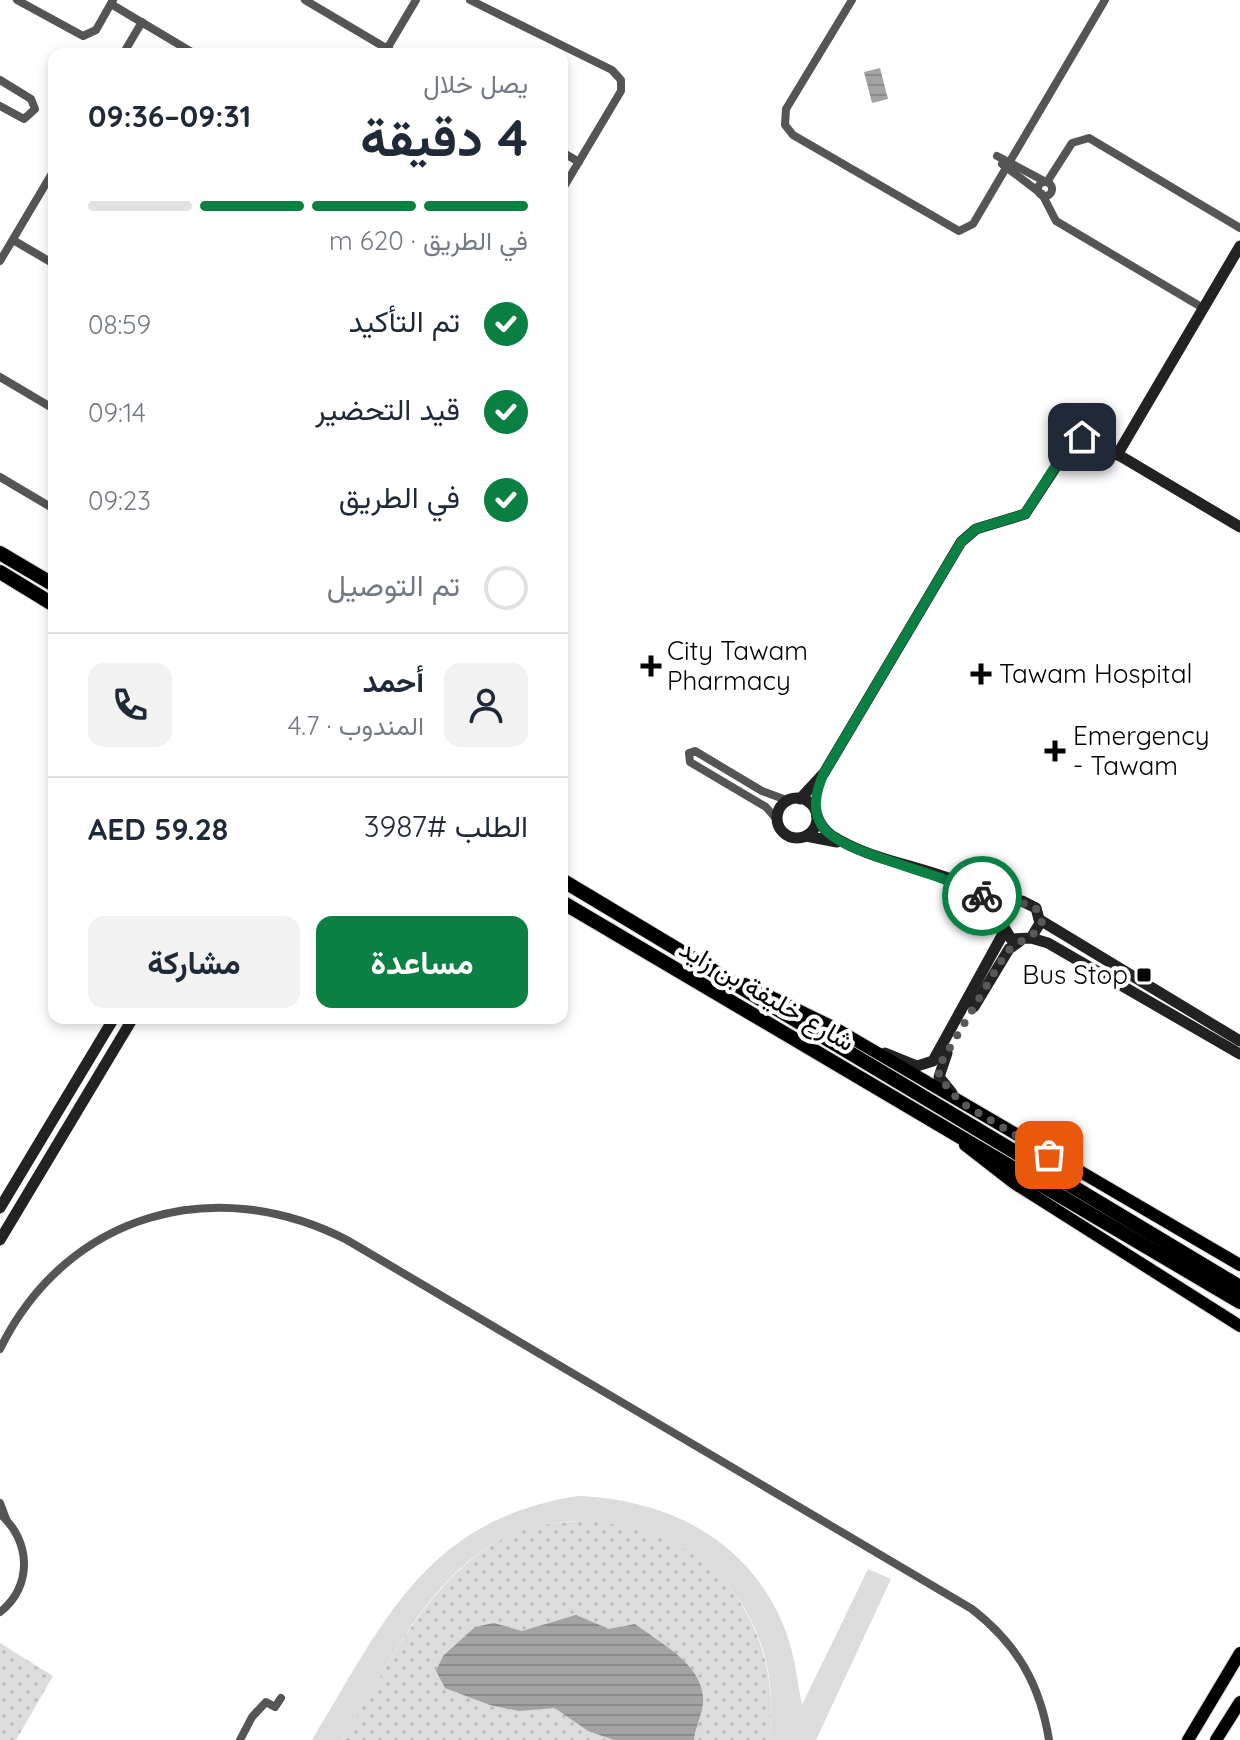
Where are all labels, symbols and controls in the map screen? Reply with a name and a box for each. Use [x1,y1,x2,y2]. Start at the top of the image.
text: يصل خلال [423,67,528,100]
text: 09:31–09:36 [88,97,251,135]
text: 4 دقيقة [360,104,528,169]
text: في الطريق · 620 m [329,224,528,257]
text: تم التأكيد [349,302,460,340]
icon: check [484,302,528,346]
text: 08:59 [88,308,151,341]
text: قيد التحضير [315,390,460,428]
icon: check [484,390,528,434]
text: 09:14 [88,396,146,429]
pin [1048,403,1116,471]
icon: home [1060,415,1104,459]
text: في الطريق [339,478,460,516]
icon: check [484,478,528,522]
text: 09:23 [88,484,151,517]
text: تم التوصيل [327,566,460,604]
place label: City Tawam Pharmacy [667,634,808,697]
marker: City Tawam Pharmacy [642,657,660,675]
place label: Tawam Hospital [999,657,1192,690]
text: أحمد [362,662,424,700]
button: phone [88,663,172,747]
button: person [444,663,528,747]
marker: Tawam Hospital [970,663,992,685]
text: المندوب · 4.7 [288,709,424,742]
place label: Emergency - Tawam [1073,719,1209,782]
marker: Emergency - Tawam [1044,740,1066,762]
text: الطلب #3987 [364,807,528,845]
text: AED 59.28 [88,810,228,848]
courier [942,856,1022,936]
icon: bike [960,874,1004,918]
button: مشاركة [88,916,300,1008]
button: مساعدة [316,916,528,1008]
street label: شارع خليفة بن زايد [673,931,861,1060]
place label: Bus Stop [1022,958,1128,991]
marker: Bus Stop [1135,966,1153,984]
pin [1015,1121,1083,1189]
icon: bag [1027,1133,1071,1177]

